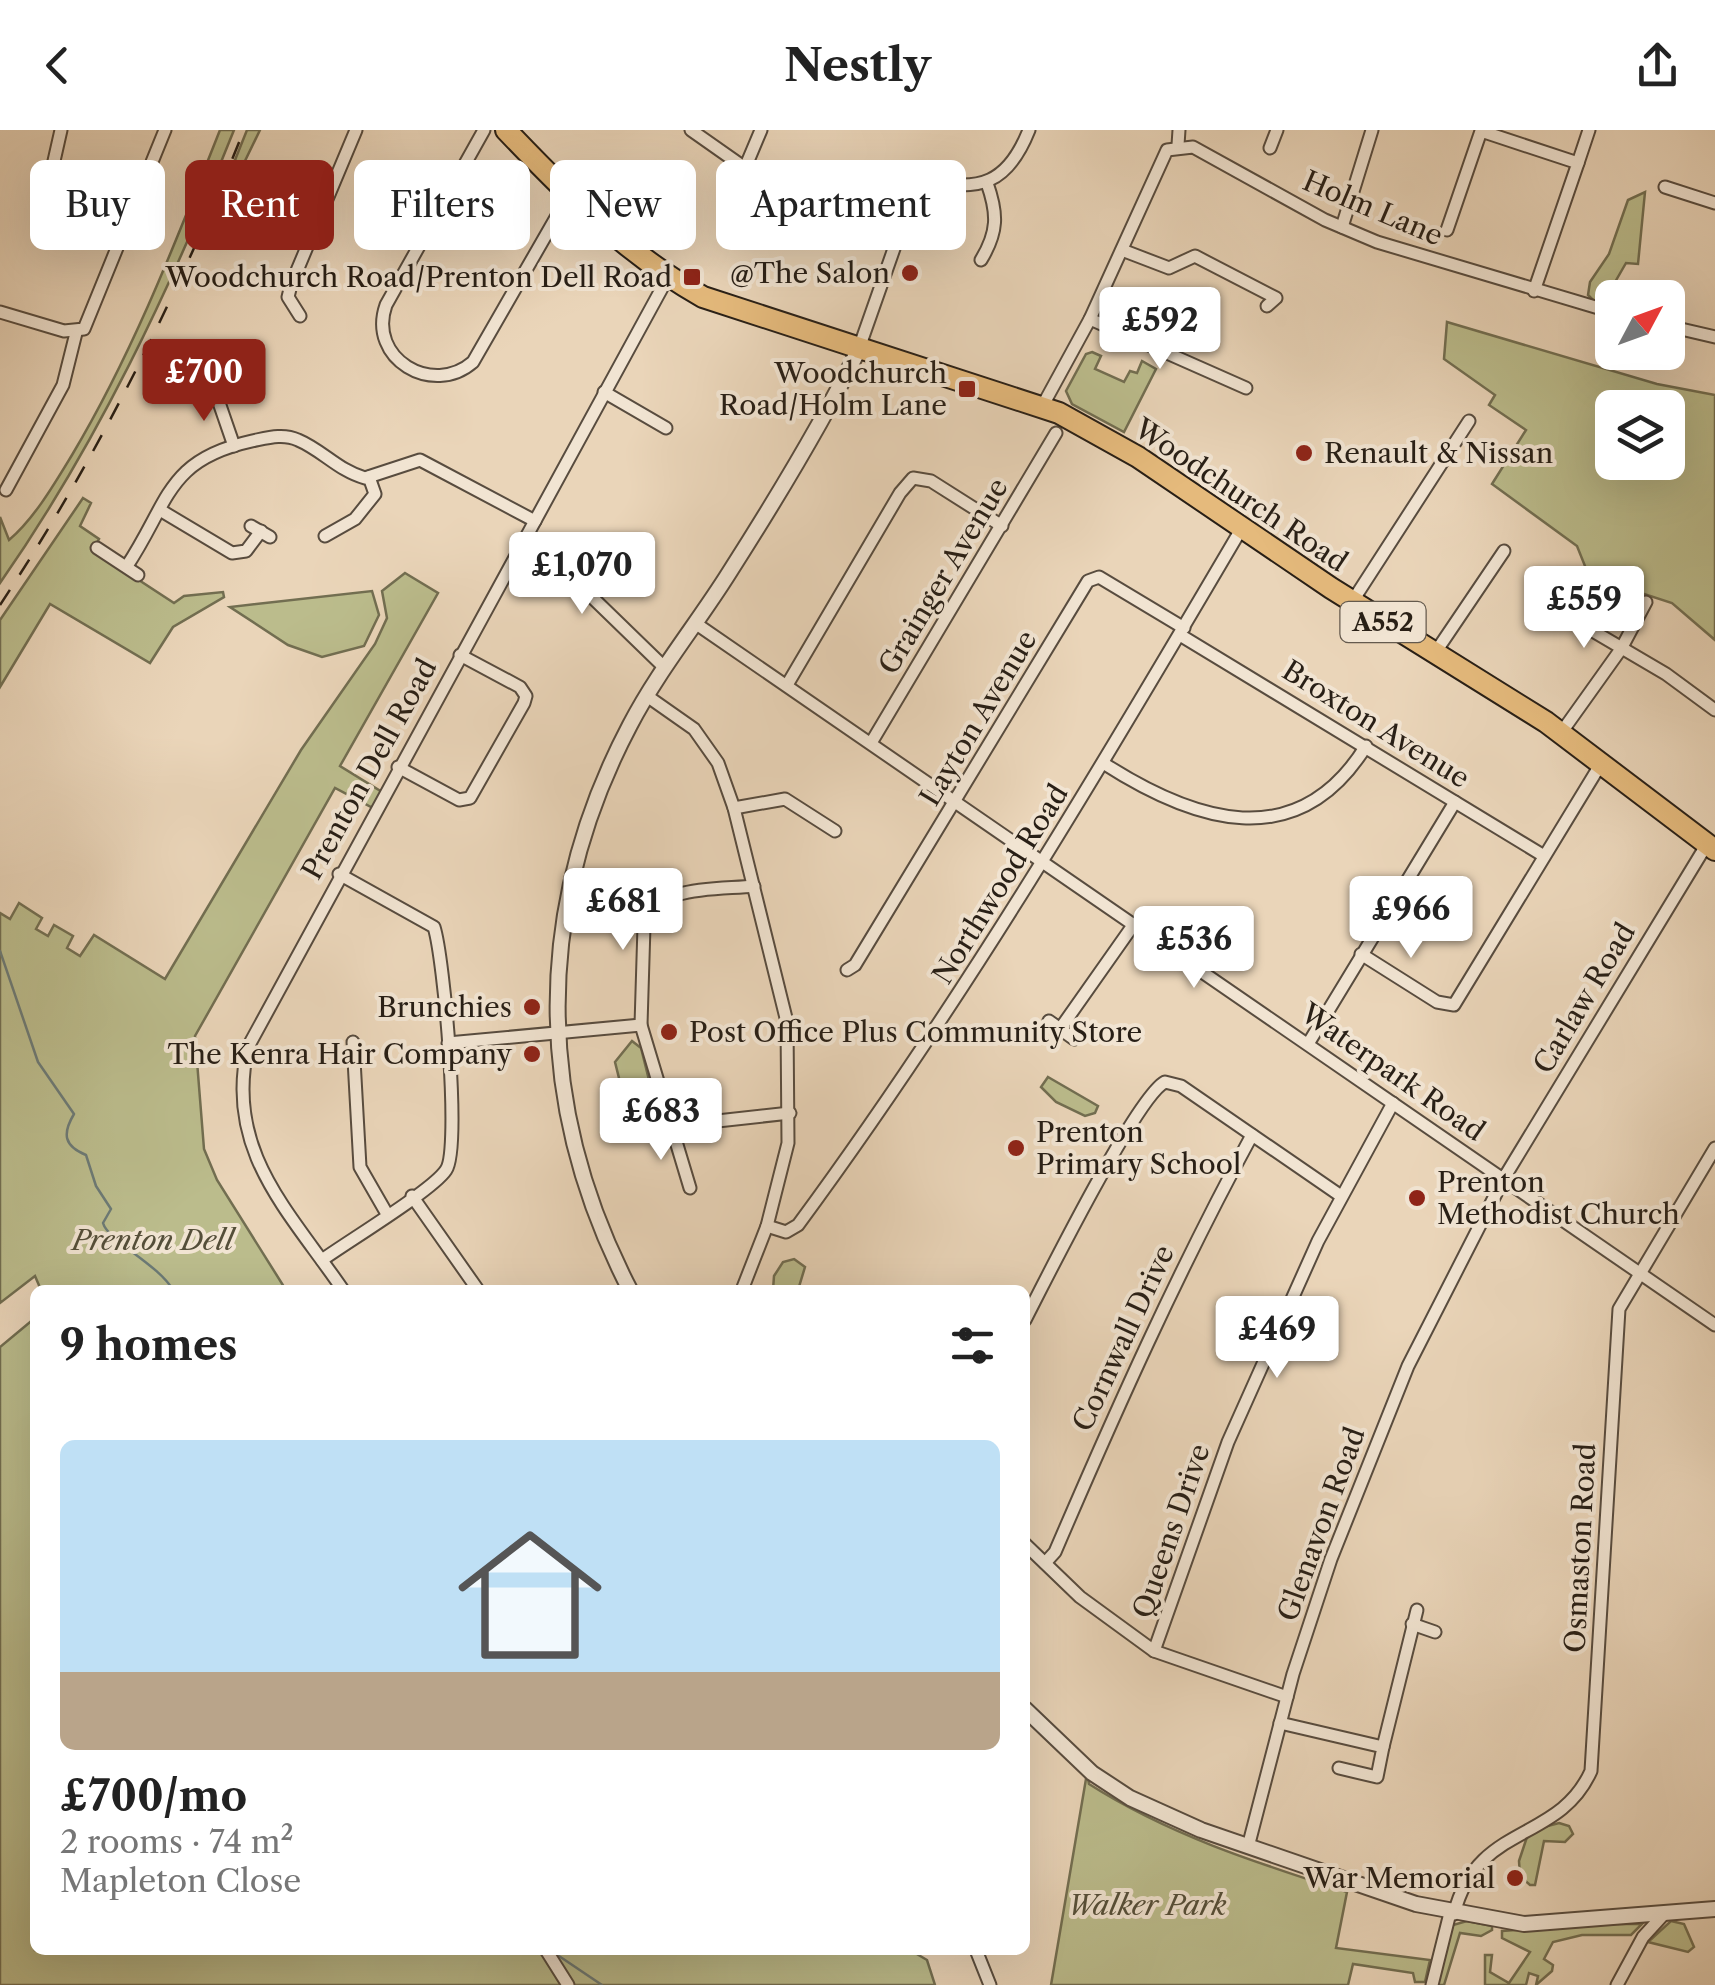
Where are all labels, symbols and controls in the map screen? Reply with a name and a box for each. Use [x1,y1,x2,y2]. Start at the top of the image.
text: Nestly [784,37,931,93]
icon: back [30,38,85,93]
icon: share [1630,38,1685,93]
chip: Buy [30,160,165,250]
chip: Rent [185,160,334,250]
chip: Filters [354,160,530,250]
chip: New [550,160,696,250]
chip: Apartment [716,160,966,250]
street label: Holm Lane [1298,163,1448,253]
place label: @The Salon [730,256,890,290]
place label: Woodchurch Road/Prenton Dell Road [164,260,672,294]
marker: @The Salon [899,262,921,284]
marker: Woodchurch Road/Prenton Dell Road [681,266,703,288]
north arrow [1595,280,1685,370]
map controls [1595,280,1685,480]
pin: £592 [1101,287,1219,372]
text: £592 [1121,300,1199,339]
pin: £700 [145,339,263,424]
text: £700 [165,352,244,391]
place label: Woodchurch Road/Holm Lane [719,356,947,422]
marker: Woodchurch Road/Holm Lane [956,378,978,400]
button: layers [1595,390,1685,480]
street label: Woodchurch Road [1127,411,1354,579]
place label: Renault & Nissan [1324,436,1553,470]
marker: Renault & Nissan [1293,442,1315,464]
street label: Grainger Avenue [871,472,1015,680]
pin: £1,070 [501,532,663,617]
text: £1,070 [531,545,633,584]
pin: £559 [1525,566,1643,651]
text: £559 [1546,579,1622,618]
road number: A552 [1340,602,1426,642]
street label: Layton Avenue [912,624,1044,812]
street label: Prenton Dell Road [294,653,444,885]
street label: Broxton Avenue [1276,653,1476,795]
street label: Northwood Road [925,778,1075,990]
pin: £681 [564,868,682,953]
pin: £966 [1352,876,1470,961]
text: £681 [586,881,660,920]
text: £966 [1372,889,1450,928]
pin: £536 [1135,906,1253,991]
street label: Carlaw Road [1526,917,1642,1079]
text: £536 [1156,919,1232,958]
place label: Brunchies [377,990,512,1024]
street label: Waterpark Road [1294,995,1491,1148]
marker: Brunchies [521,996,543,1018]
place label: Post Office Plus Community Store [689,1015,1142,1049]
marker: Post Office Plus Community Store [658,1021,680,1043]
place label: The Kenra Hair Company [168,1037,512,1071]
marker: The Kenra Hair Company [521,1043,543,1065]
pin: £683 [602,1078,720,1163]
text: £683 [622,1091,700,1130]
place label: Prenton Primary School [1036,1115,1241,1181]
marker: Prenton Primary School [1005,1137,1027,1159]
place label: Prenton Methodist Church [1437,1165,1680,1231]
marker: Prenton Methodist Church [1406,1187,1428,1209]
park label: Prenton Dell [70,1223,237,1257]
street label: Cornwall Drive [1065,1240,1181,1436]
pin: £469 [1218,1296,1336,1381]
text: £469 [1238,1309,1316,1348]
icon: filters [945,1318,1000,1373]
text: 9 homes [60,1319,238,1371]
street label: Glenavon Road [1270,1422,1372,1626]
street label: Queens Drive [1125,1439,1217,1623]
street label: Osmaston Road [1558,1442,1602,1654]
icon: home [440,1505,620,1685]
text: £700/mo [60,1770,247,1822]
text: 2 rooms · 74 m² [60,1822,294,1861]
text: Mapleton Close [60,1861,301,1900]
place label: War Memorial [1302,1861,1495,1895]
marker: War Memorial [1504,1867,1526,1889]
park label: Walker Park [1067,1888,1227,1922]

